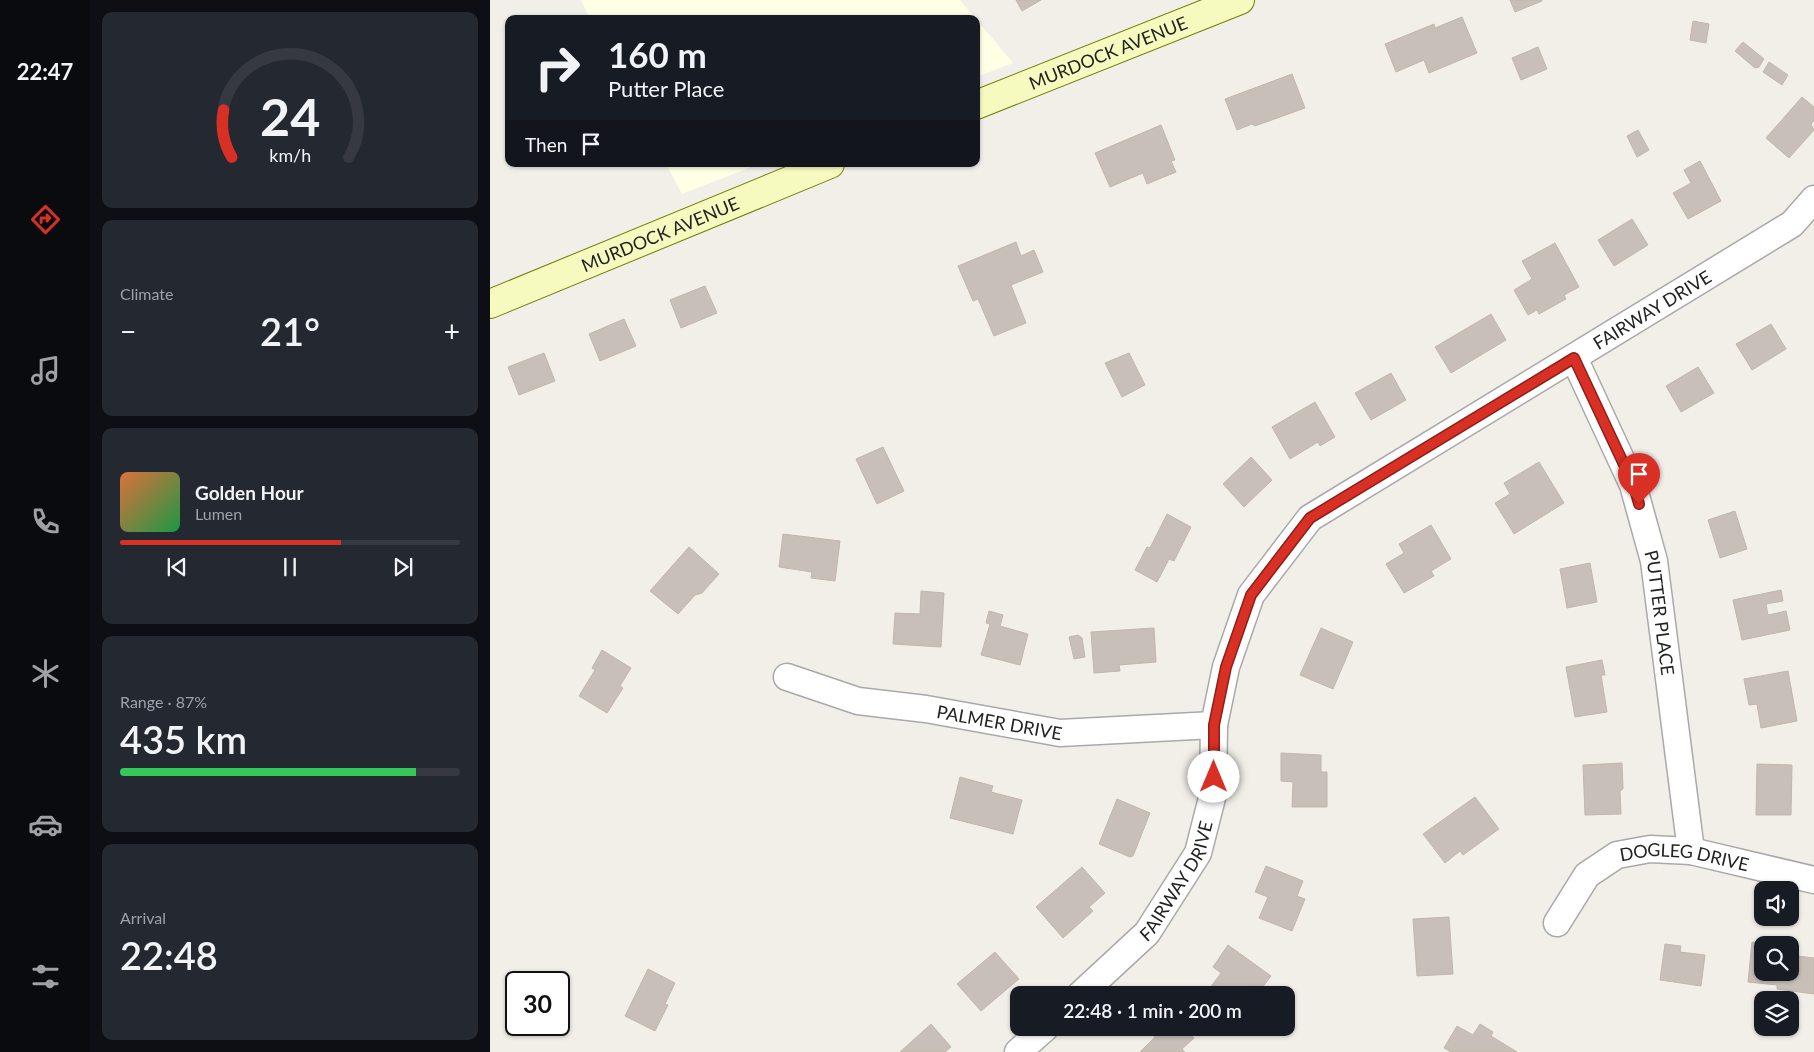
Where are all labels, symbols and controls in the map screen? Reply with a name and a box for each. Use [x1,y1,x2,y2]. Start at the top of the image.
street label: MURDOCK AVENUE [1026,11,1190,94]
text: 160 m [608,33,707,75]
icon: right [525,35,590,100]
text: 22:47 [17,58,73,85]
text: Putter Place [608,75,724,102]
text: 24 [260,85,320,147]
icon: arrive [577,130,605,158]
text: Then [525,133,567,156]
text: km/h [269,144,311,166]
street label: MURDOCK AVENUE [578,192,742,276]
icon: directions [28,202,63,237]
street label: FAIRWAY DRIVE [1589,265,1715,354]
text: Climate [120,284,173,303]
text: 21° [260,308,320,354]
text: − [120,314,136,348]
text: + [444,314,460,348]
icon: music [28,353,63,388]
pin [1618,453,1660,504]
icon: arrive [1625,460,1653,488]
text: Golden Hour [195,481,304,504]
icon: phone [28,504,63,539]
text: Lumen [195,504,242,523]
street label: PUTTER PLACE [1640,548,1679,677]
icon: previous [163,553,191,581]
icon: pause [276,553,304,581]
icon: next [389,553,417,581]
icon: climate [28,656,63,691]
text: Range · 87% [120,692,207,711]
street label: PALMER DRIVE [935,700,1064,744]
text: 435 km [120,716,247,762]
position arrow [1187,750,1239,802]
icon: car [28,807,63,842]
street label: FAIRWAY DRIVE [1135,818,1217,945]
street label: DOGLEG DRIVE [1618,838,1751,875]
map controls [1754,881,1799,1036]
button: sound [1754,881,1799,926]
text: Arrival [120,908,166,927]
text: 22:48 [120,932,218,978]
button: search [1754,936,1799,981]
icon: filters [28,959,63,994]
speed limit sign: 30 [505,971,570,1036]
button: layers [1754,991,1799,1036]
text: 22:48 · 1 min · 200 m [1063,999,1242,1022]

